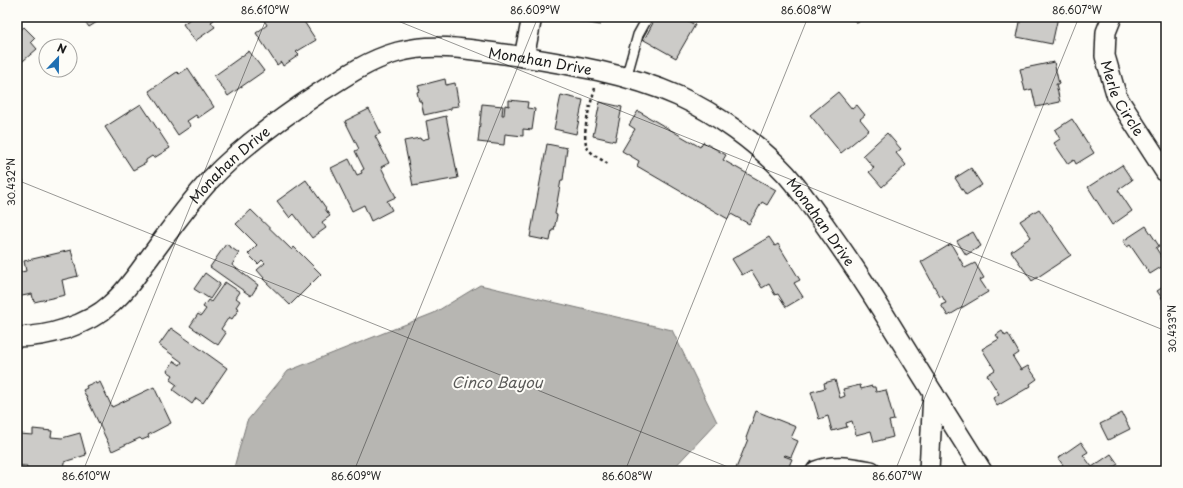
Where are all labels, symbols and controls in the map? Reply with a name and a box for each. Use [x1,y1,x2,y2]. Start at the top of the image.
text: 86.610°W [241,2,290,17]
text: 86.609°W [510,2,561,17]
text: 86.608°W [781,2,832,17]
text: 86.607°W [1052,2,1103,17]
north arrow [38,38,78,78]
text: N [55,39,69,58]
street label: Monahan Drive [487,41,594,80]
street label: Merle Circle [1096,58,1150,140]
street label: Monahan Drive [184,121,274,208]
text: 30.432°N [3,158,18,206]
street label: Monahan Drive [782,173,860,270]
text: 30.433°N [1164,305,1179,353]
water label: Cinco Bayou [452,370,544,393]
text: 86.610°W [62,468,111,483]
text: 86.609°W [331,468,382,483]
text: 86.608°W [602,468,653,483]
text: 86.607°W [872,468,923,483]

